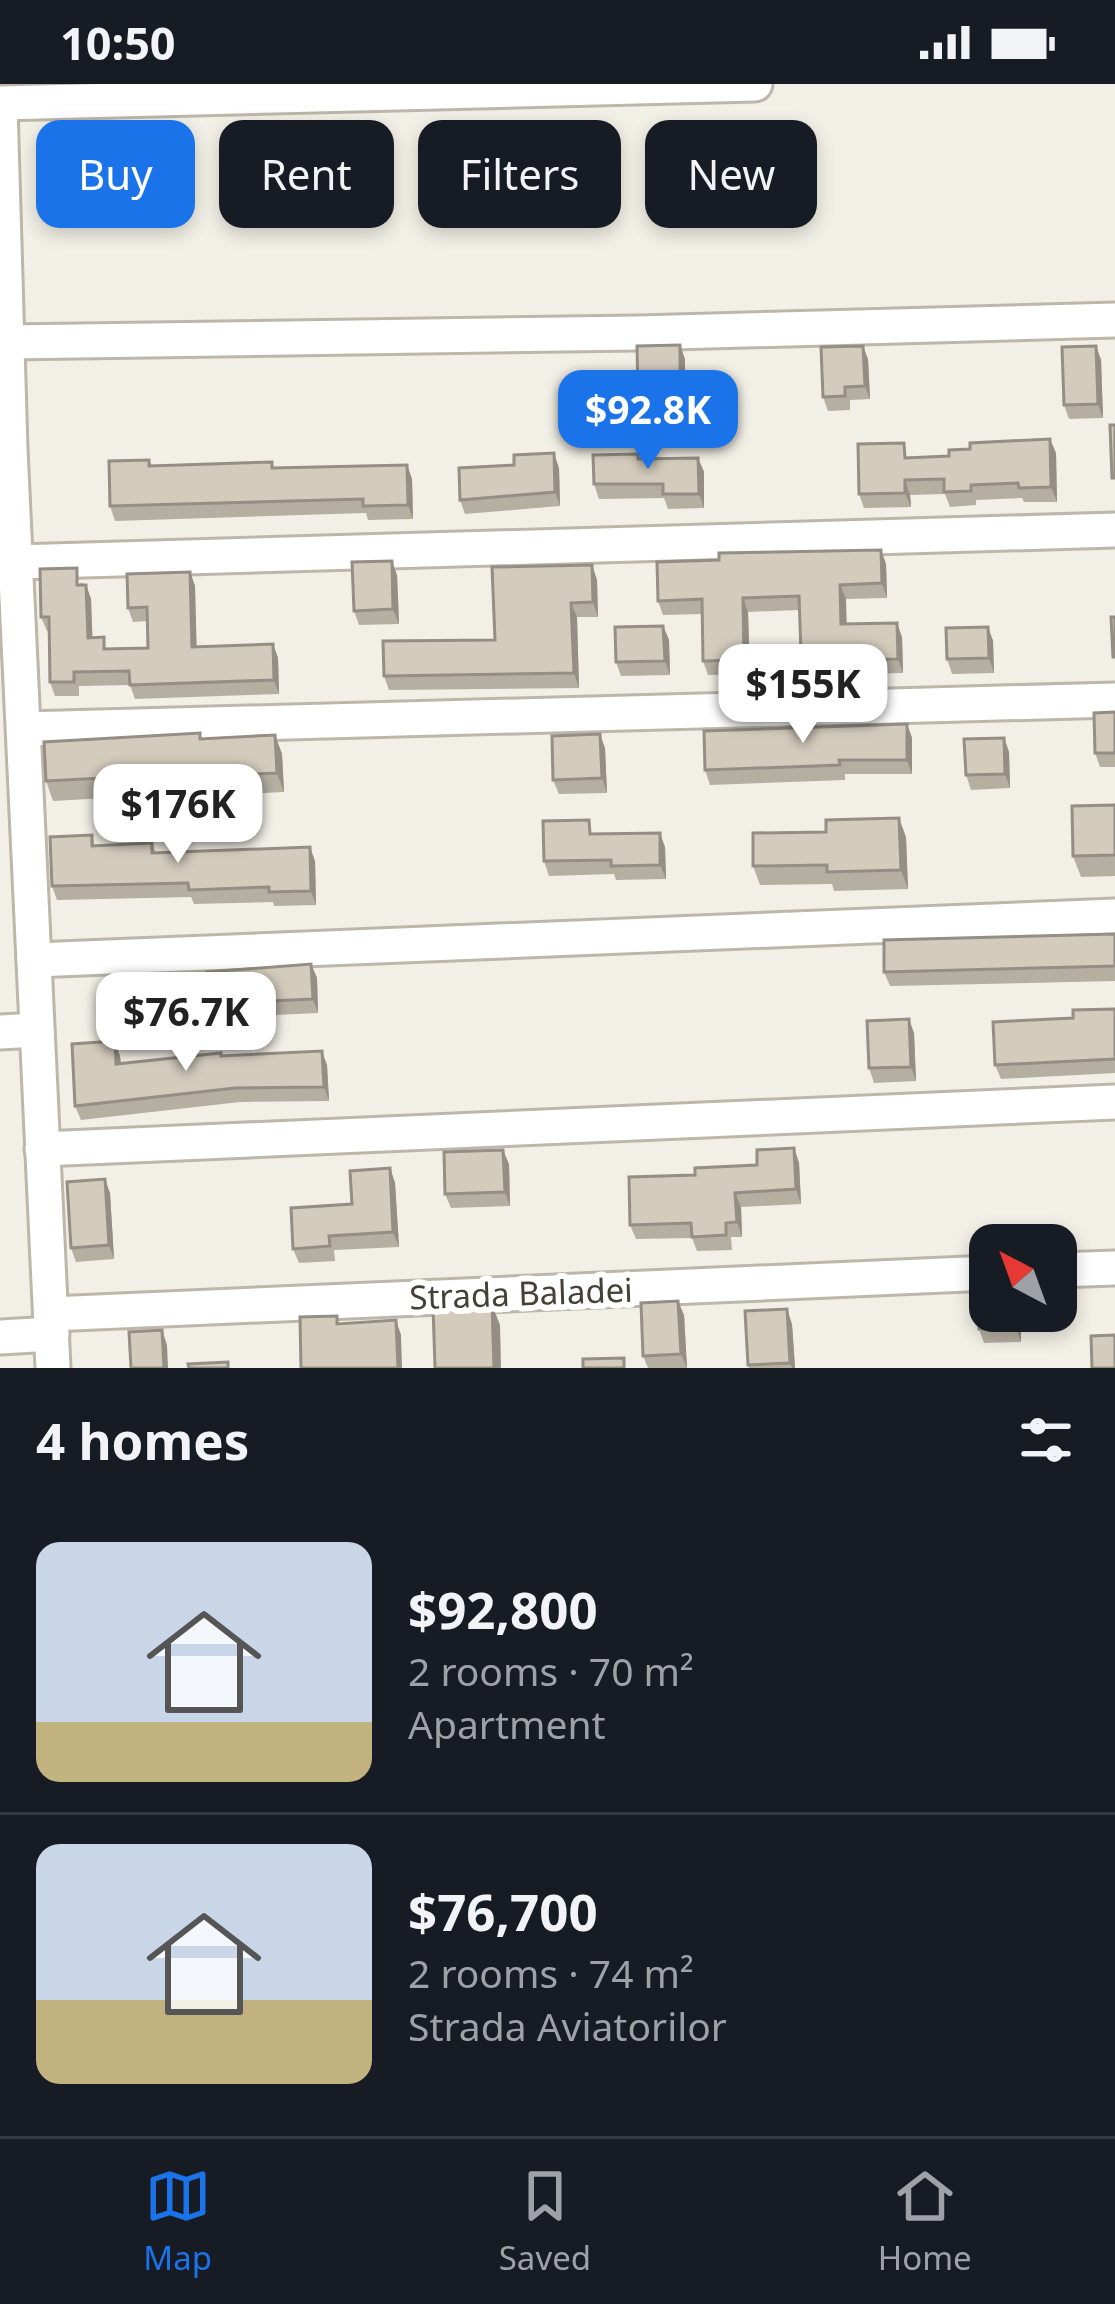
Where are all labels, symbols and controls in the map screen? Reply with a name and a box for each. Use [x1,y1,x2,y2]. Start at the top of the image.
text: 10:50 [60,12,176,73]
chip: Buy [36,120,195,228]
chip: Rent [219,120,394,228]
chip: Filters [418,120,621,228]
chip: New [645,120,817,228]
pin: $92.8K [550,370,746,472]
text: $92.8K [585,382,711,435]
pin: $155K [719,644,887,746]
text: $155K [745,656,861,709]
pin: $176K [94,764,262,866]
text: $176K [120,776,236,829]
pin: $76.7K [88,972,284,1074]
text: $76.7K [123,984,249,1037]
north arrow [969,1224,1077,1332]
map controls [969,1224,1077,1332]
street label: Strada Baladei [409,1267,633,1319]
text: 4 homes [36,1405,249,1475]
icon: filters [1013,1407,1079,1473]
text: $92,800 [408,1574,598,1644]
icon: home [132,1590,276,1734]
text: 2 rooms · 70 m² [408,1644,694,1697]
text: Apartment [408,1697,606,1750]
text: $76,700 [408,1876,598,1946]
icon: home [132,1892,276,2036]
text: 2 rooms · 74 m² [408,1946,694,1999]
text: Strada Aviatorilor [408,1999,727,2052]
tab: Map [143,2163,212,2280]
tab: Saved [499,2163,591,2280]
tab: Home [878,2163,972,2280]

